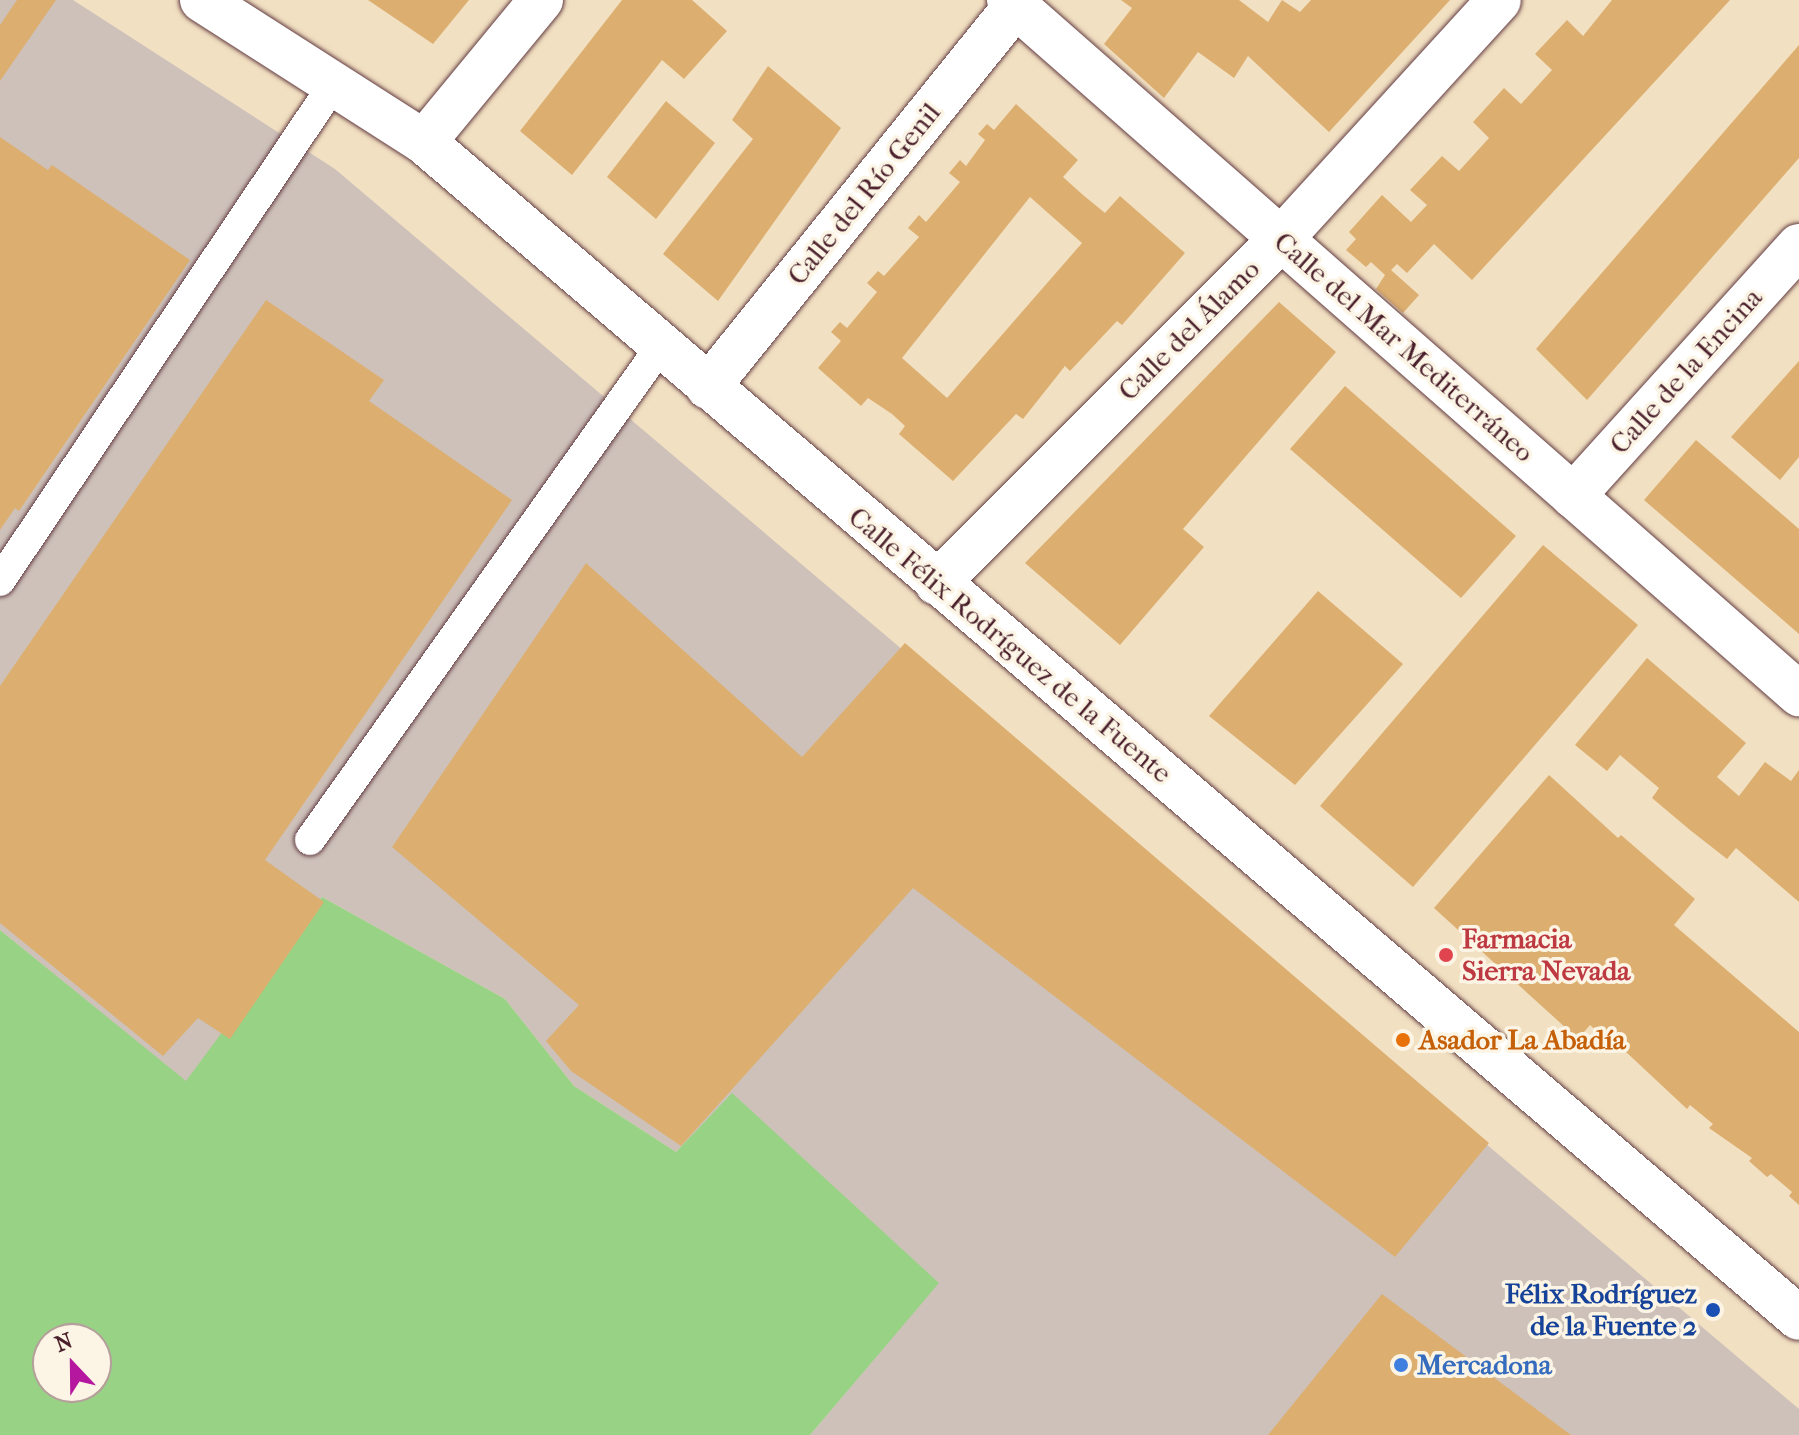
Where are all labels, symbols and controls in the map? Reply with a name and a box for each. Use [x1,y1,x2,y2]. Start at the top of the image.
street label: Calle del Río Genil [780,96,948,292]
street label: Calle del Mar Mediterráneo [1267,225,1541,469]
street label: Calle del Álamo [1111,252,1267,408]
street label: Calle de la Encina [1603,281,1769,461]
street label: Calle Félix Rodríguez de la Fuente [842,500,1178,790]
place label: Farmacia Sierra Nevada [1462,922,1630,988]
marker: Farmacia Sierra Nevada [1437,946,1455,964]
place label: Asador La Abadía [1419,1023,1626,1057]
marker: Asador La Abadía [1394,1031,1412,1049]
place label: Félix Rodríguez de la Fuente 2 [1505,1277,1697,1343]
marker: Félix Rodríguez de la Fuente 2 [1704,1301,1722,1319]
north arrow [32,1323,112,1403]
text: N [51,1327,76,1358]
place label: Mercadona [1417,1348,1552,1382]
marker: Mercadona [1392,1356,1410,1374]

